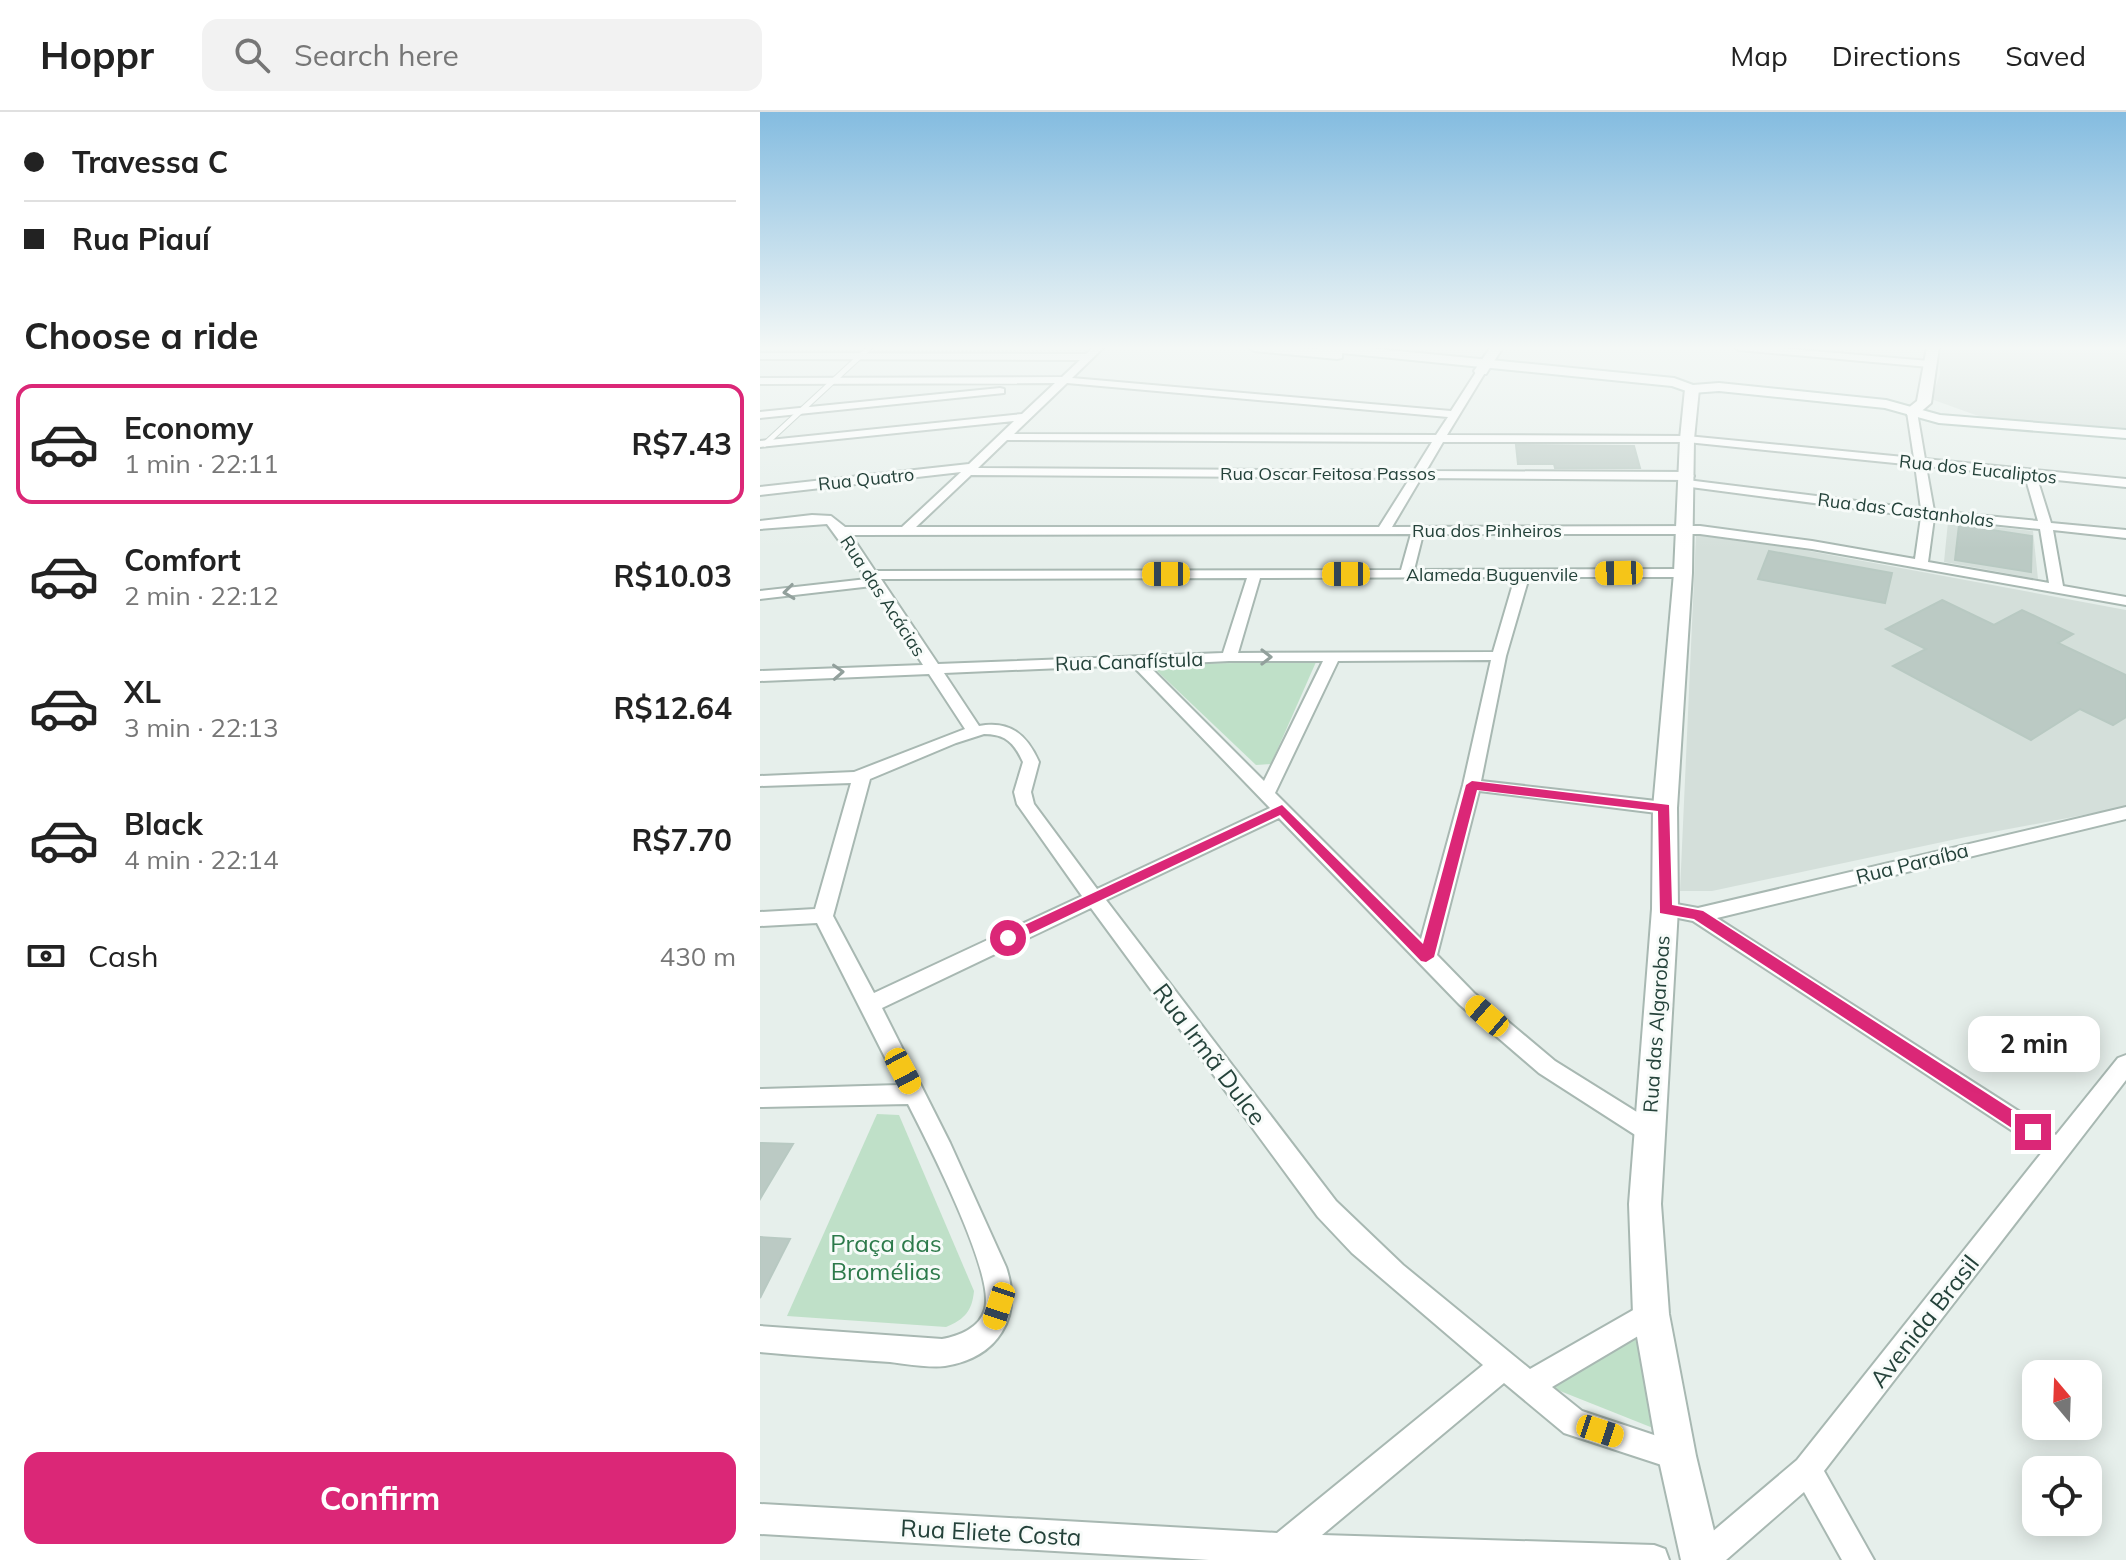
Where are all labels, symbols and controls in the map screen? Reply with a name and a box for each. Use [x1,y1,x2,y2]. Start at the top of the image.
search box [202,19,762,91]
text: Hoppr [40,31,154,79]
icon: search [230,33,274,77]
text: Search here [294,36,459,74]
text: Map [1730,38,1788,73]
text: Directions [1832,38,1961,73]
text: Saved [2005,38,2086,73]
text: Travessa C [72,143,228,181]
text: Rua Piauí [72,220,210,258]
text: Choose a ride [24,313,258,358]
icon: car [28,408,100,480]
text: Economy [124,409,253,447]
text: R$7.43 [632,425,732,463]
text: 1 min · 22:11 [124,447,279,480]
street label: Rua dos Eucaliptos [1898,449,2058,489]
street label: Rua Oscar Feitosa Passos [1220,462,1436,485]
street label: Rua Quatro [817,463,915,495]
street label: Rua das Castanholas [1816,488,1996,532]
street label: Rua dos Pinheiros [1412,519,1562,542]
street label: Rua das Acácias [835,531,931,661]
icon: car [28,540,100,612]
text: Comfort [124,541,241,579]
text: R$10.03 [614,557,732,595]
car [1595,561,1643,585]
car [1142,562,1190,586]
car [1322,562,1370,586]
street label: Alameda Buguenvile [1406,563,1578,586]
text: 2 min · 22:12 [124,579,279,612]
one-way arrow [782,583,795,600]
street label: Rua Canafístula [1054,646,1204,676]
one-way arrow [1260,648,1273,666]
one-way arrow [832,664,845,681]
icon: car [28,672,100,744]
text: XL [124,673,161,711]
text: R$12.64 [614,689,732,727]
text: 3 min · 22:13 [124,711,279,744]
icon: car [28,804,100,876]
text: Black [124,805,203,843]
text: R$7.70 [632,821,732,859]
street label: Rua Paraíba [1853,837,1971,889]
text: 4 min · 22:14 [124,843,279,876]
route start [990,920,1026,956]
icon: cash [24,934,68,978]
street label: Rua das Algarobas [1637,934,1675,1114]
text: Cash [88,937,159,975]
text: 430 m [660,940,736,973]
street label: Rua Irmã Dulce [1147,977,1273,1131]
car [1461,991,1513,1041]
callout: 2 min [1967,1016,2099,1072]
text: 2 min [2000,1027,2068,1060]
car [881,1044,925,1098]
route end [2015,1114,2051,1150]
park label: Praça das Bromélias [830,1228,942,1286]
street label: Avenida Brasil [1863,1249,1985,1393]
car [980,1279,1018,1333]
north arrow [2022,1360,2102,1440]
map controls [2022,1360,2102,1536]
car [1573,1412,1627,1450]
button: Confirm [24,1452,736,1544]
button: locate [2022,1456,2102,1536]
street label: Rua Eliete Costa [900,1512,1082,1552]

